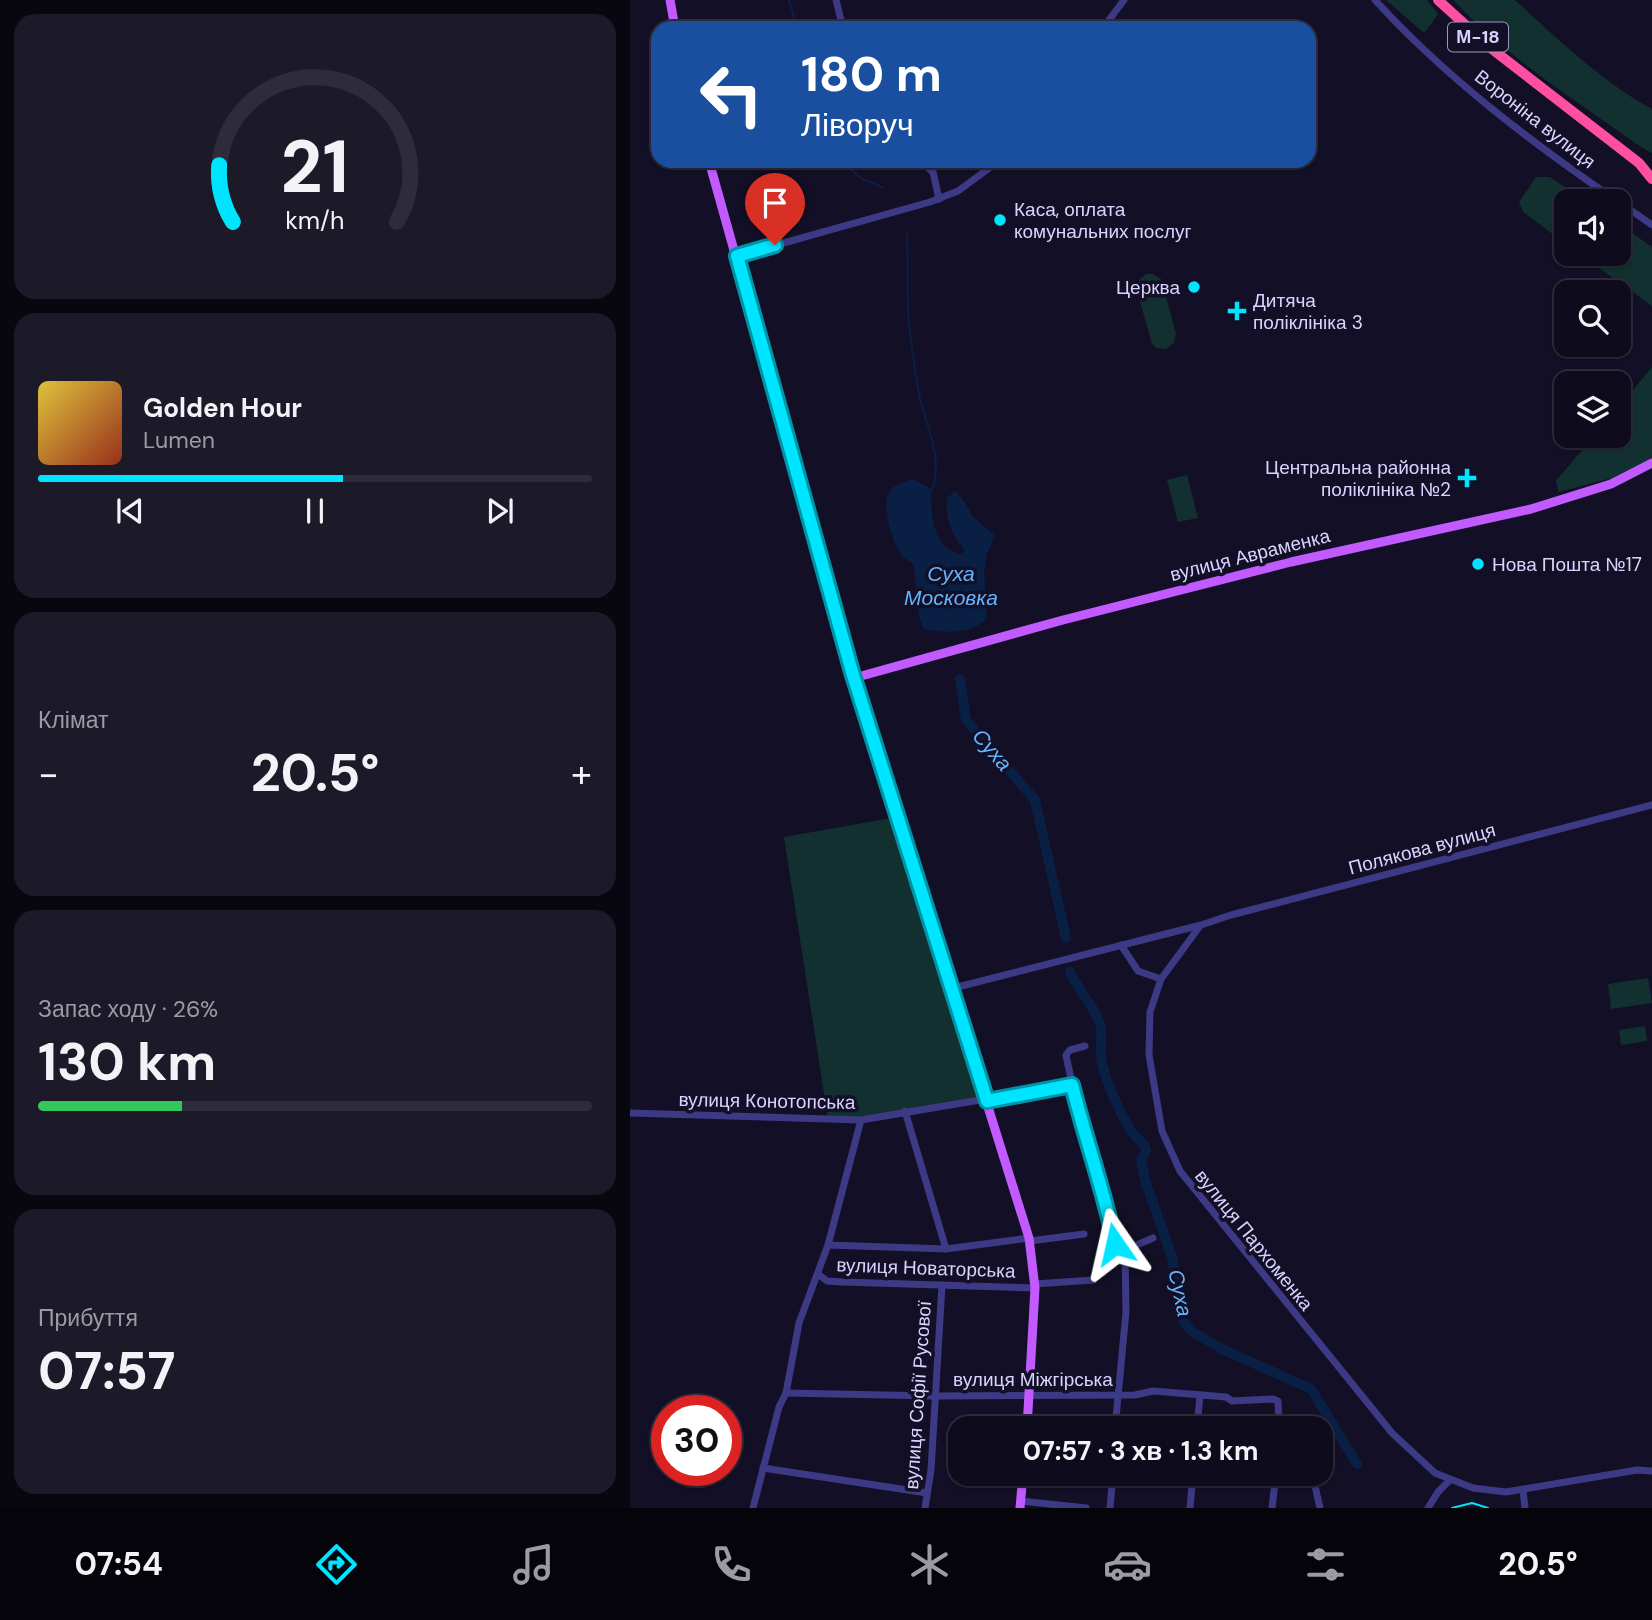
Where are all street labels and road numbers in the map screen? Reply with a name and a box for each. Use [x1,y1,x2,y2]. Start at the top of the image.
road number: М-18 [1448,22,1508,52]
street label: Вороніна вулиця [1469,64,1601,174]
street label: вулиця Авраменка [1167,523,1333,587]
street label: Полякова вулиця [1346,817,1498,881]
street label: вулиця Конотопська [678,1087,856,1115]
street label: вулиця Пархоменка [1189,1164,1319,1316]
street label: вулиця Новаторська [836,1252,1016,1284]
street label: вулиця Софії Русової [899,1299,937,1490]
street label: вулиця Міжгірська [953,1367,1113,1392]

